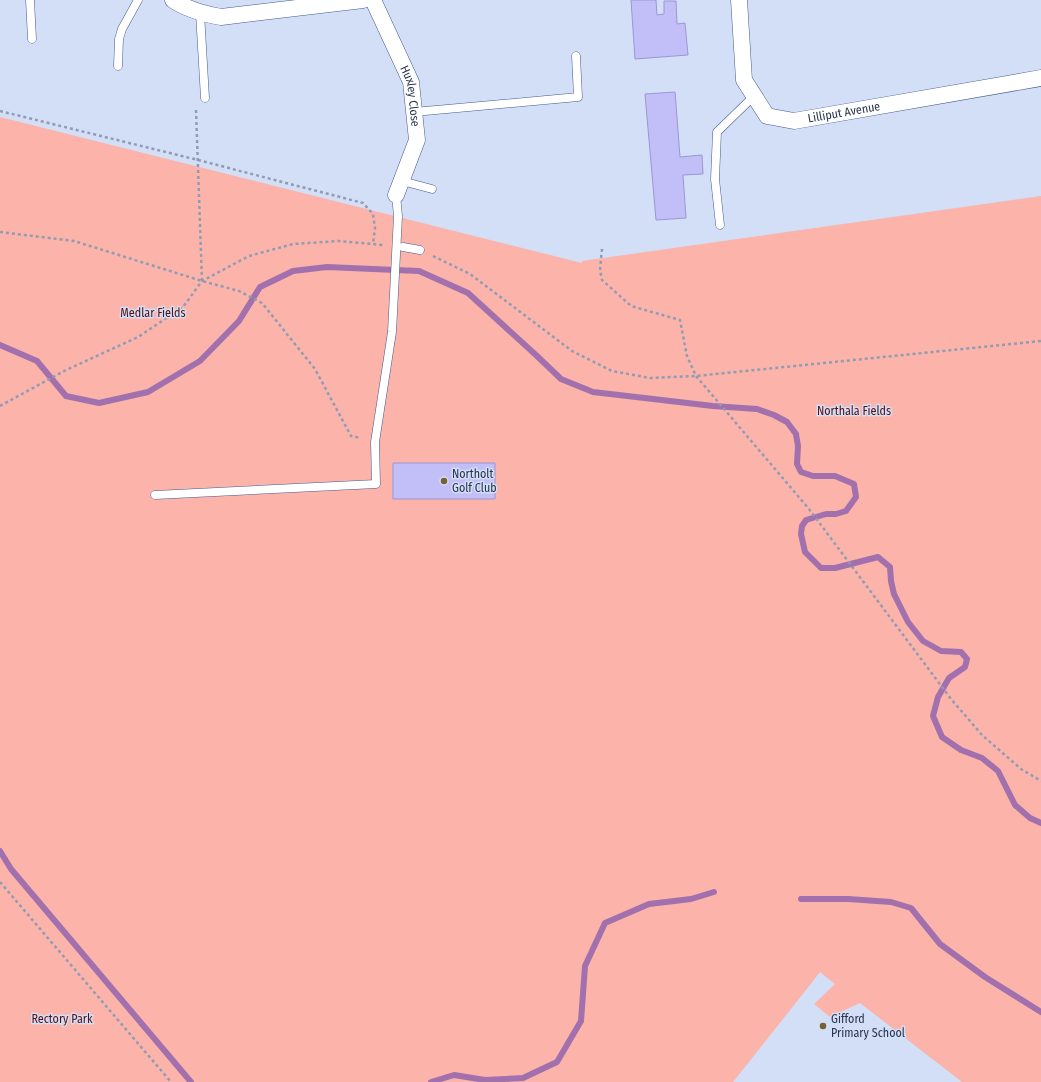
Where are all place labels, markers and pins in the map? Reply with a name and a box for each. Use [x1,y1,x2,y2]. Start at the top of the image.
place label: Northolt Golf Club [452,467,497,495]
marker: Northolt Golf Club [439,476,449,486]
place label: Gifford Primary School [831,1012,905,1040]
marker: Gifford Primary School [818,1021,828,1031]

